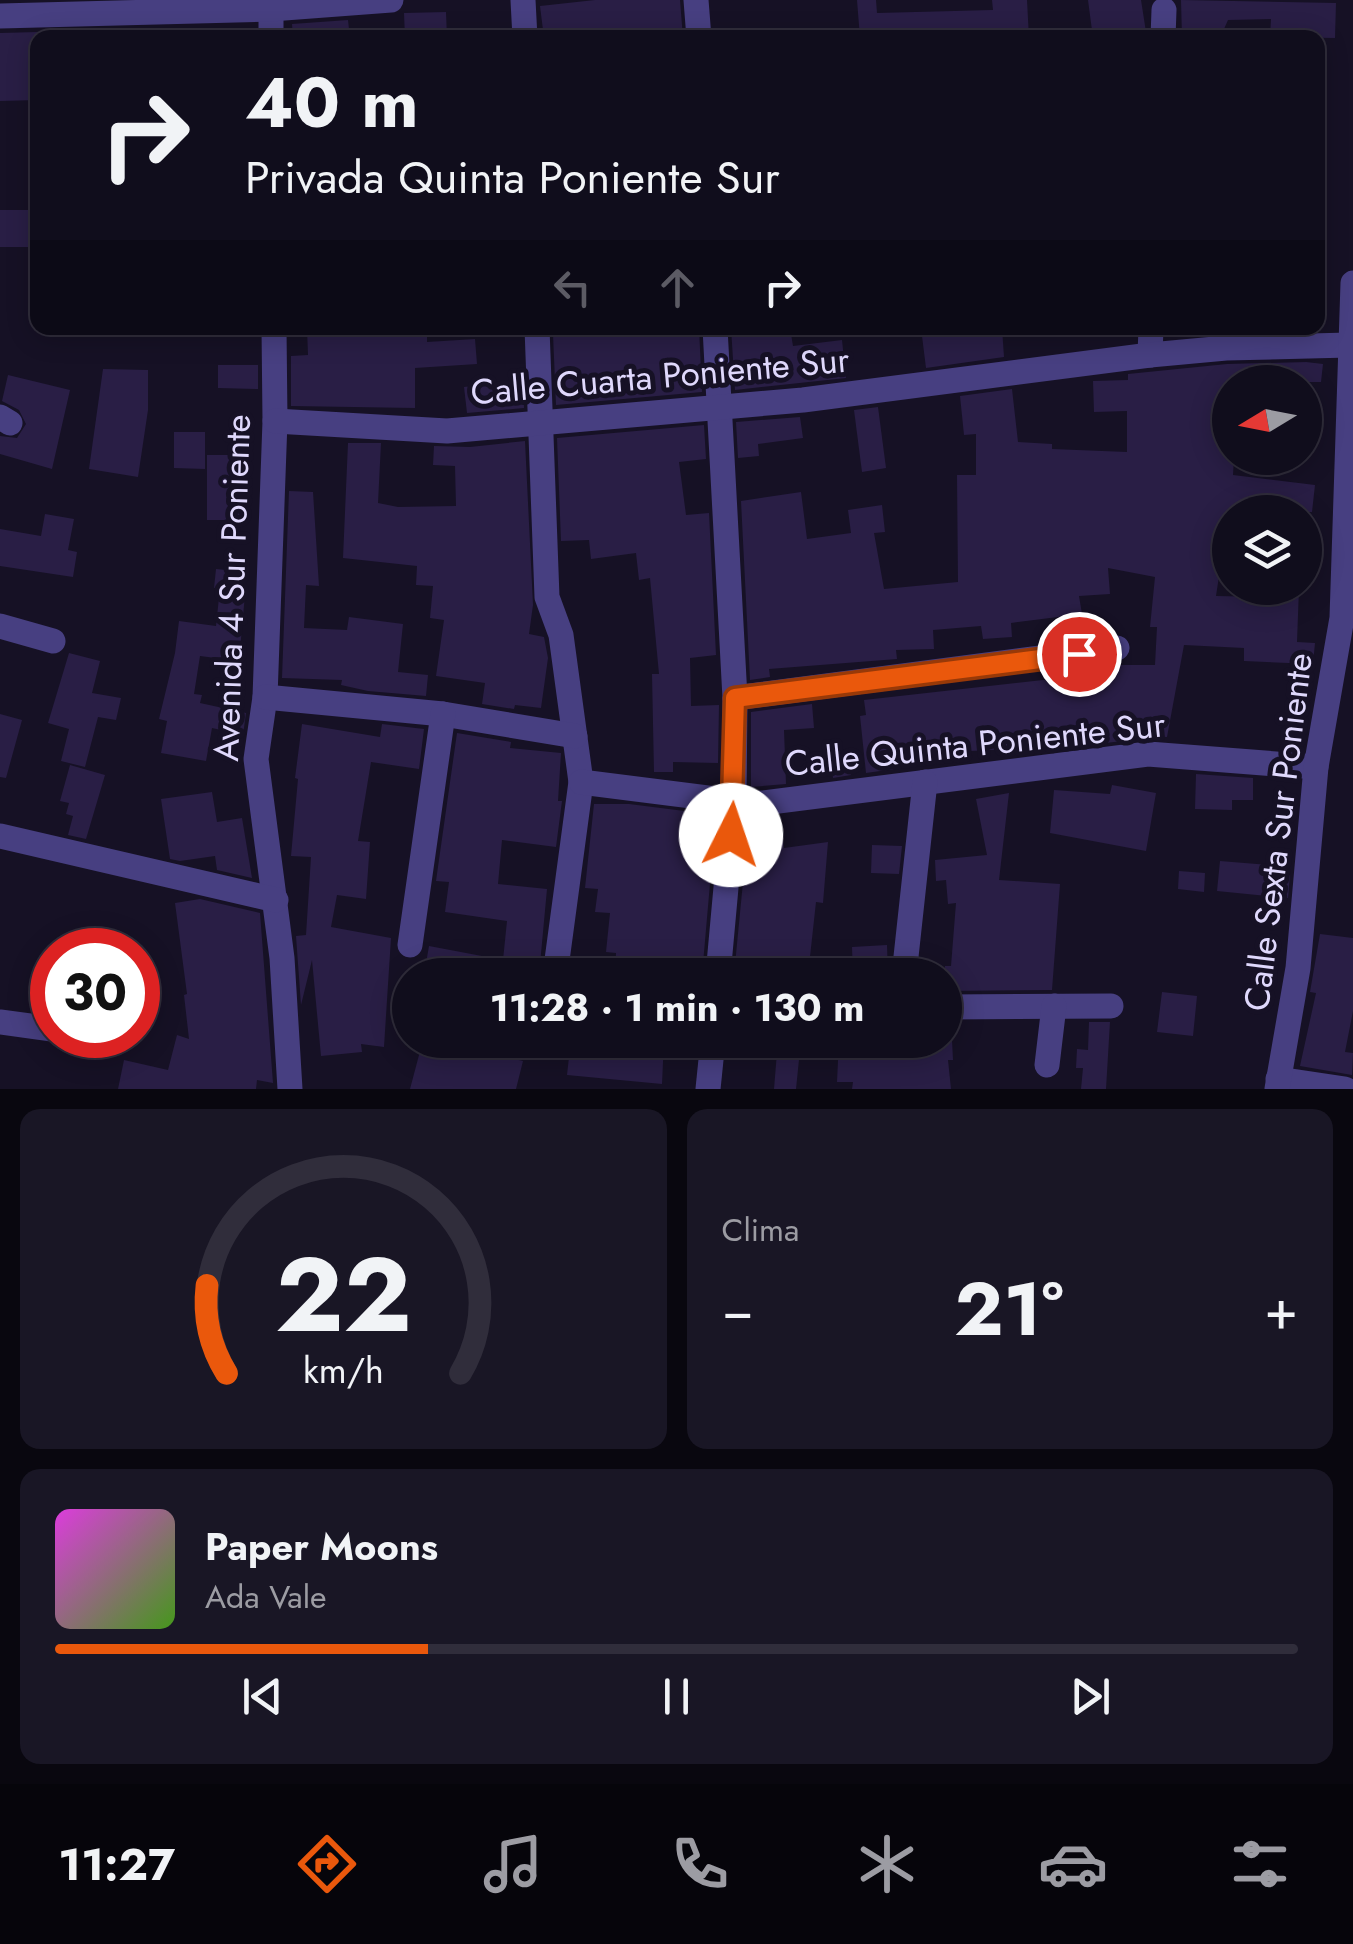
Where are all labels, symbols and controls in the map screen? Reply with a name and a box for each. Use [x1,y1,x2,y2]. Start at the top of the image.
text: 40 m [245,52,419,153]
icon: right [80,70,210,200]
text: Privada Quinta Poniente Sur [245,145,780,210]
icon: left [545,260,600,315]
icon: ahead [650,260,705,315]
icon: right [755,260,810,315]
street label: Calle Cuarta Poniente Sur [469,335,851,417]
north arrow [1212,365,1322,475]
map controls [1212,365,1322,605]
street label: Avenida 4 Sur Poniente [201,413,263,763]
button: layers [1212,495,1322,605]
pin [1037,612,1122,697]
icon: arrive [1052,627,1107,682]
street label: Calle Sexta Sur Poniente [1231,650,1325,1014]
street label: Calle Quinta Poniente Sur [782,699,1168,789]
position arrow [679,783,783,887]
speed limit sign: 30 [30,928,160,1058]
text: 11:28 · 1 min · 130 m [490,980,864,1035]
text: Clima [722,1207,799,1253]
text: 22 [275,1220,411,1370]
text: 21° [954,1255,1064,1363]
text: − [722,1270,754,1350]
text: + [1264,1270,1298,1350]
text: km/h [303,1345,384,1396]
text: Paper Moons [205,1519,438,1574]
text: Ada Vale [205,1574,327,1620]
icon: previous [235,1669,290,1724]
icon: pause [649,1669,704,1724]
icon: next [1063,1669,1118,1724]
icon: directions [292,1829,362,1899]
icon: music [478,1829,548,1899]
icon: phone [665,1829,735,1899]
icon: climate [852,1829,922,1899]
icon: car [1038,1829,1108,1899]
icon: filters [1225,1829,1295,1899]
text: 11:27 [58,1832,175,1897]

